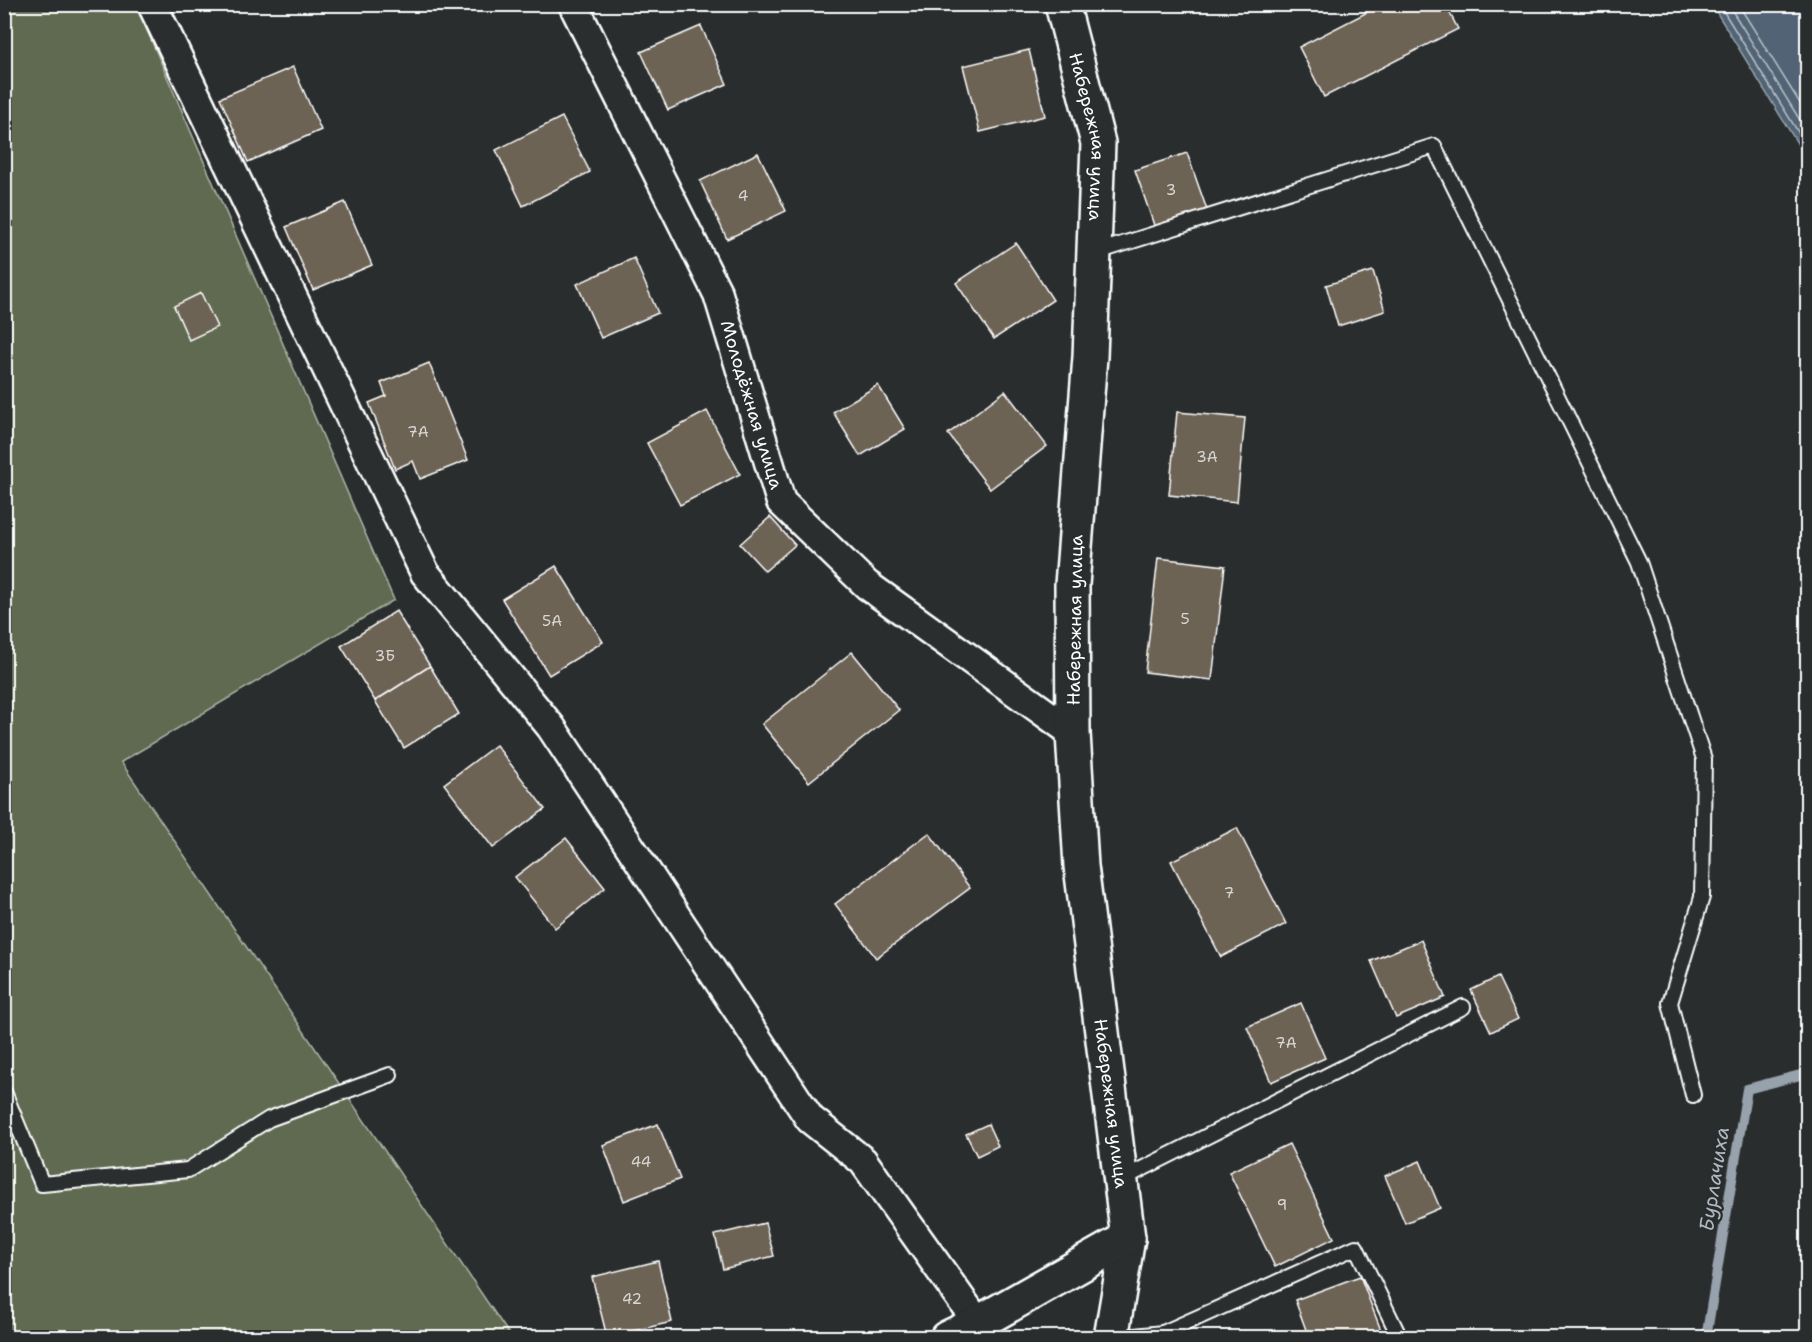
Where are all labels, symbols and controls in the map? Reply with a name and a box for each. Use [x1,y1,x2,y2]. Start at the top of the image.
street label: Набережная улица [1063,50,1110,221]
house number: 3 [1166,180,1176,200]
house number: 4 [738,186,748,206]
street label: Молодёжная улица [715,317,788,492]
house number: 7А [407,422,429,442]
house number: 3А [1196,447,1218,467]
street label: Набережная улица [1062,534,1088,706]
house number: 5 [1180,609,1190,629]
house number: 5А [542,611,562,631]
house number: 3Б [375,646,395,666]
house number: 7 [1224,883,1234,903]
street label: Набережная улица [1088,1017,1134,1190]
house number: 7А [1275,1033,1297,1053]
water label: Бурлачиха [1693,1125,1735,1233]
house number: 44 [631,1152,651,1172]
house number: 9 [1277,1195,1287,1215]
house number: 42 [622,1289,642,1309]

